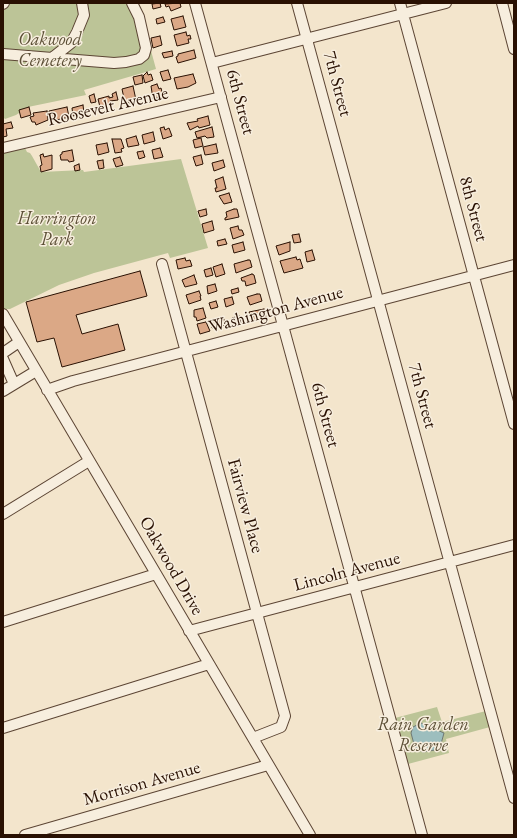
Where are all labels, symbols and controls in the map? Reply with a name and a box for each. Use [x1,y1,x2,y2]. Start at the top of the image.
park label: Oakwood Cemetery [18,29,82,72]
street label: 7th Street [318,49,356,119]
street label: 6th Street [221,67,259,137]
street label: Roosevelt Avenue [46,83,170,131]
street label: 8th Street [454,174,492,244]
park label: Harrington Park [17,208,97,250]
street label: Washington Avenue [207,282,345,338]
street label: 7th Street [403,361,441,431]
street label: 6th Street [306,380,344,450]
street label: Fairview Place [222,456,268,556]
street label: Oakwood Drive [134,513,208,619]
street label: Lincoln Avenue [292,547,402,597]
park label: Rain Garden Reserve [377,714,469,756]
street label: Morrison Avenue [81,757,203,811]

